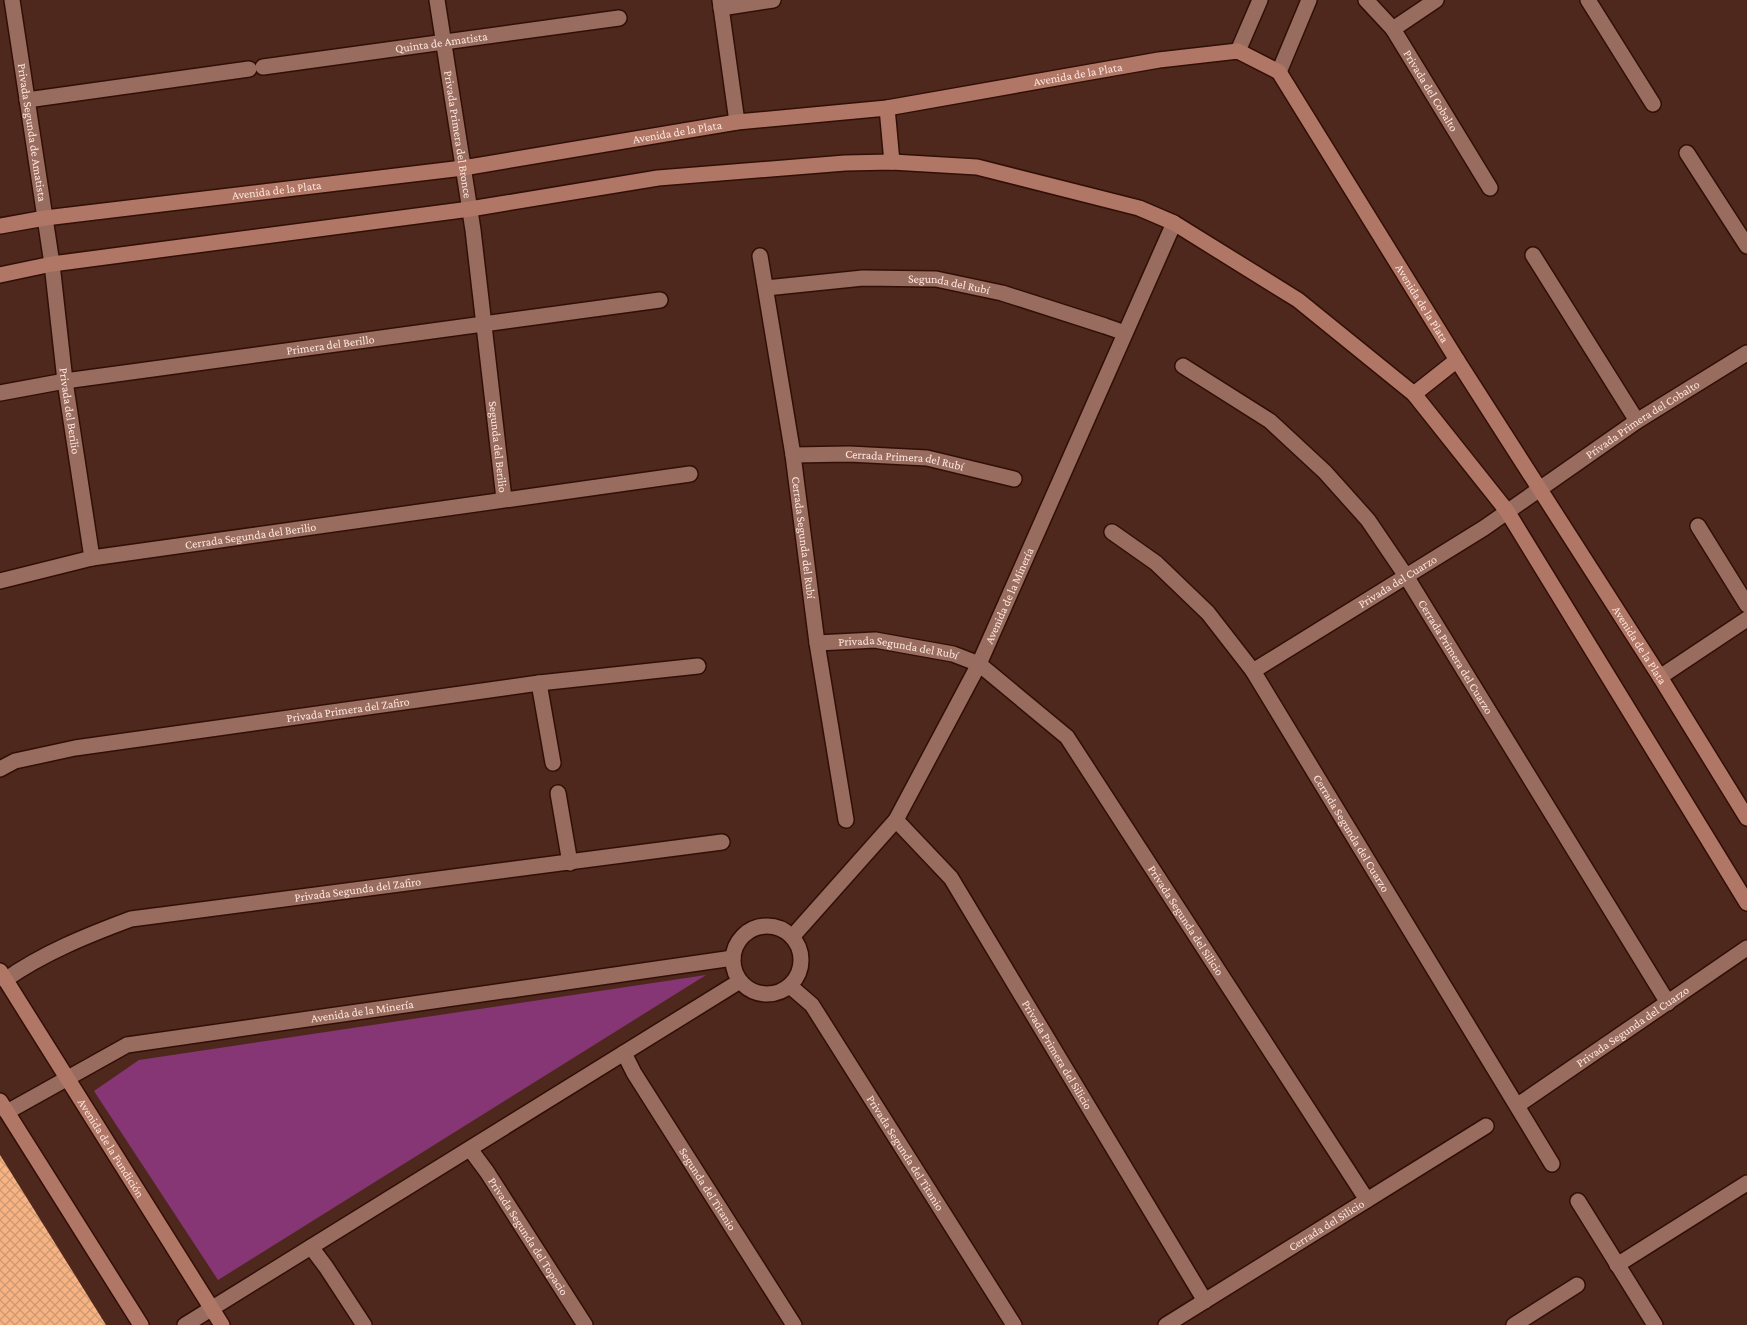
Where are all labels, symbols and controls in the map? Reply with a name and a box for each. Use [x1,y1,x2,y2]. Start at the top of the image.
street label: Quinta de Amatista [394,29,489,56]
street label: Privada del Cobalto [1400,47,1461,134]
street label: Avenida de la Plata [1032,60,1124,89]
street label: Privada Segunda de Amatista [15,62,50,203]
street label: Privada Primera del Bronce [441,70,475,199]
street label: Avenida de la Plata [632,118,723,146]
street label: Avenida de la Plata [231,178,323,203]
street label: Avenida de la Plata [1392,261,1452,346]
street label: Segunda del Rubí [908,272,992,297]
street label: Primera del Berillo [286,332,375,358]
street label: Privada del Berilio [57,367,83,455]
street label: Privada Primera del Cobalto [1583,377,1702,462]
street label: Segunda del Berilio [486,400,510,493]
street label: Cerrada Primera del Rubí [845,447,966,474]
street label: Cerrada Segunda del Rubí [789,476,818,600]
street label: Cerrada Segunda del Berilio [184,520,317,552]
street label: Avenida de la Minería [982,545,1037,646]
street label: Privada del Cuarzo [1356,552,1439,611]
street label: Cerrada Primera del Cuarzo [1415,597,1496,717]
street label: Avenida de la Plata [1609,603,1670,687]
street label: Privada Segunda del Rubí [838,633,961,663]
street label: Privada Primera del Zafiro [286,694,410,725]
street label: Cerrada Segunda del Cuarzo [1310,772,1392,895]
street label: Privada Segunda del Silicio [1145,863,1227,978]
street label: Privada Segunda del Zafiro [294,874,422,905]
street label: Privada Segunda del Cuarzo [1574,983,1692,1070]
street label: Avenida de la Minería [310,997,415,1026]
street label: Privada Primera del Silicio [1019,997,1095,1112]
street label: Privada Segunda del Titanio [864,1093,947,1213]
street label: Avenida de la Fundición [75,1096,148,1201]
street label: Segunda del Titanio [676,1145,739,1233]
street label: Privada Segunda del Topacio [485,1175,571,1298]
street label: Cerrada del Silicio [1286,1196,1367,1254]

